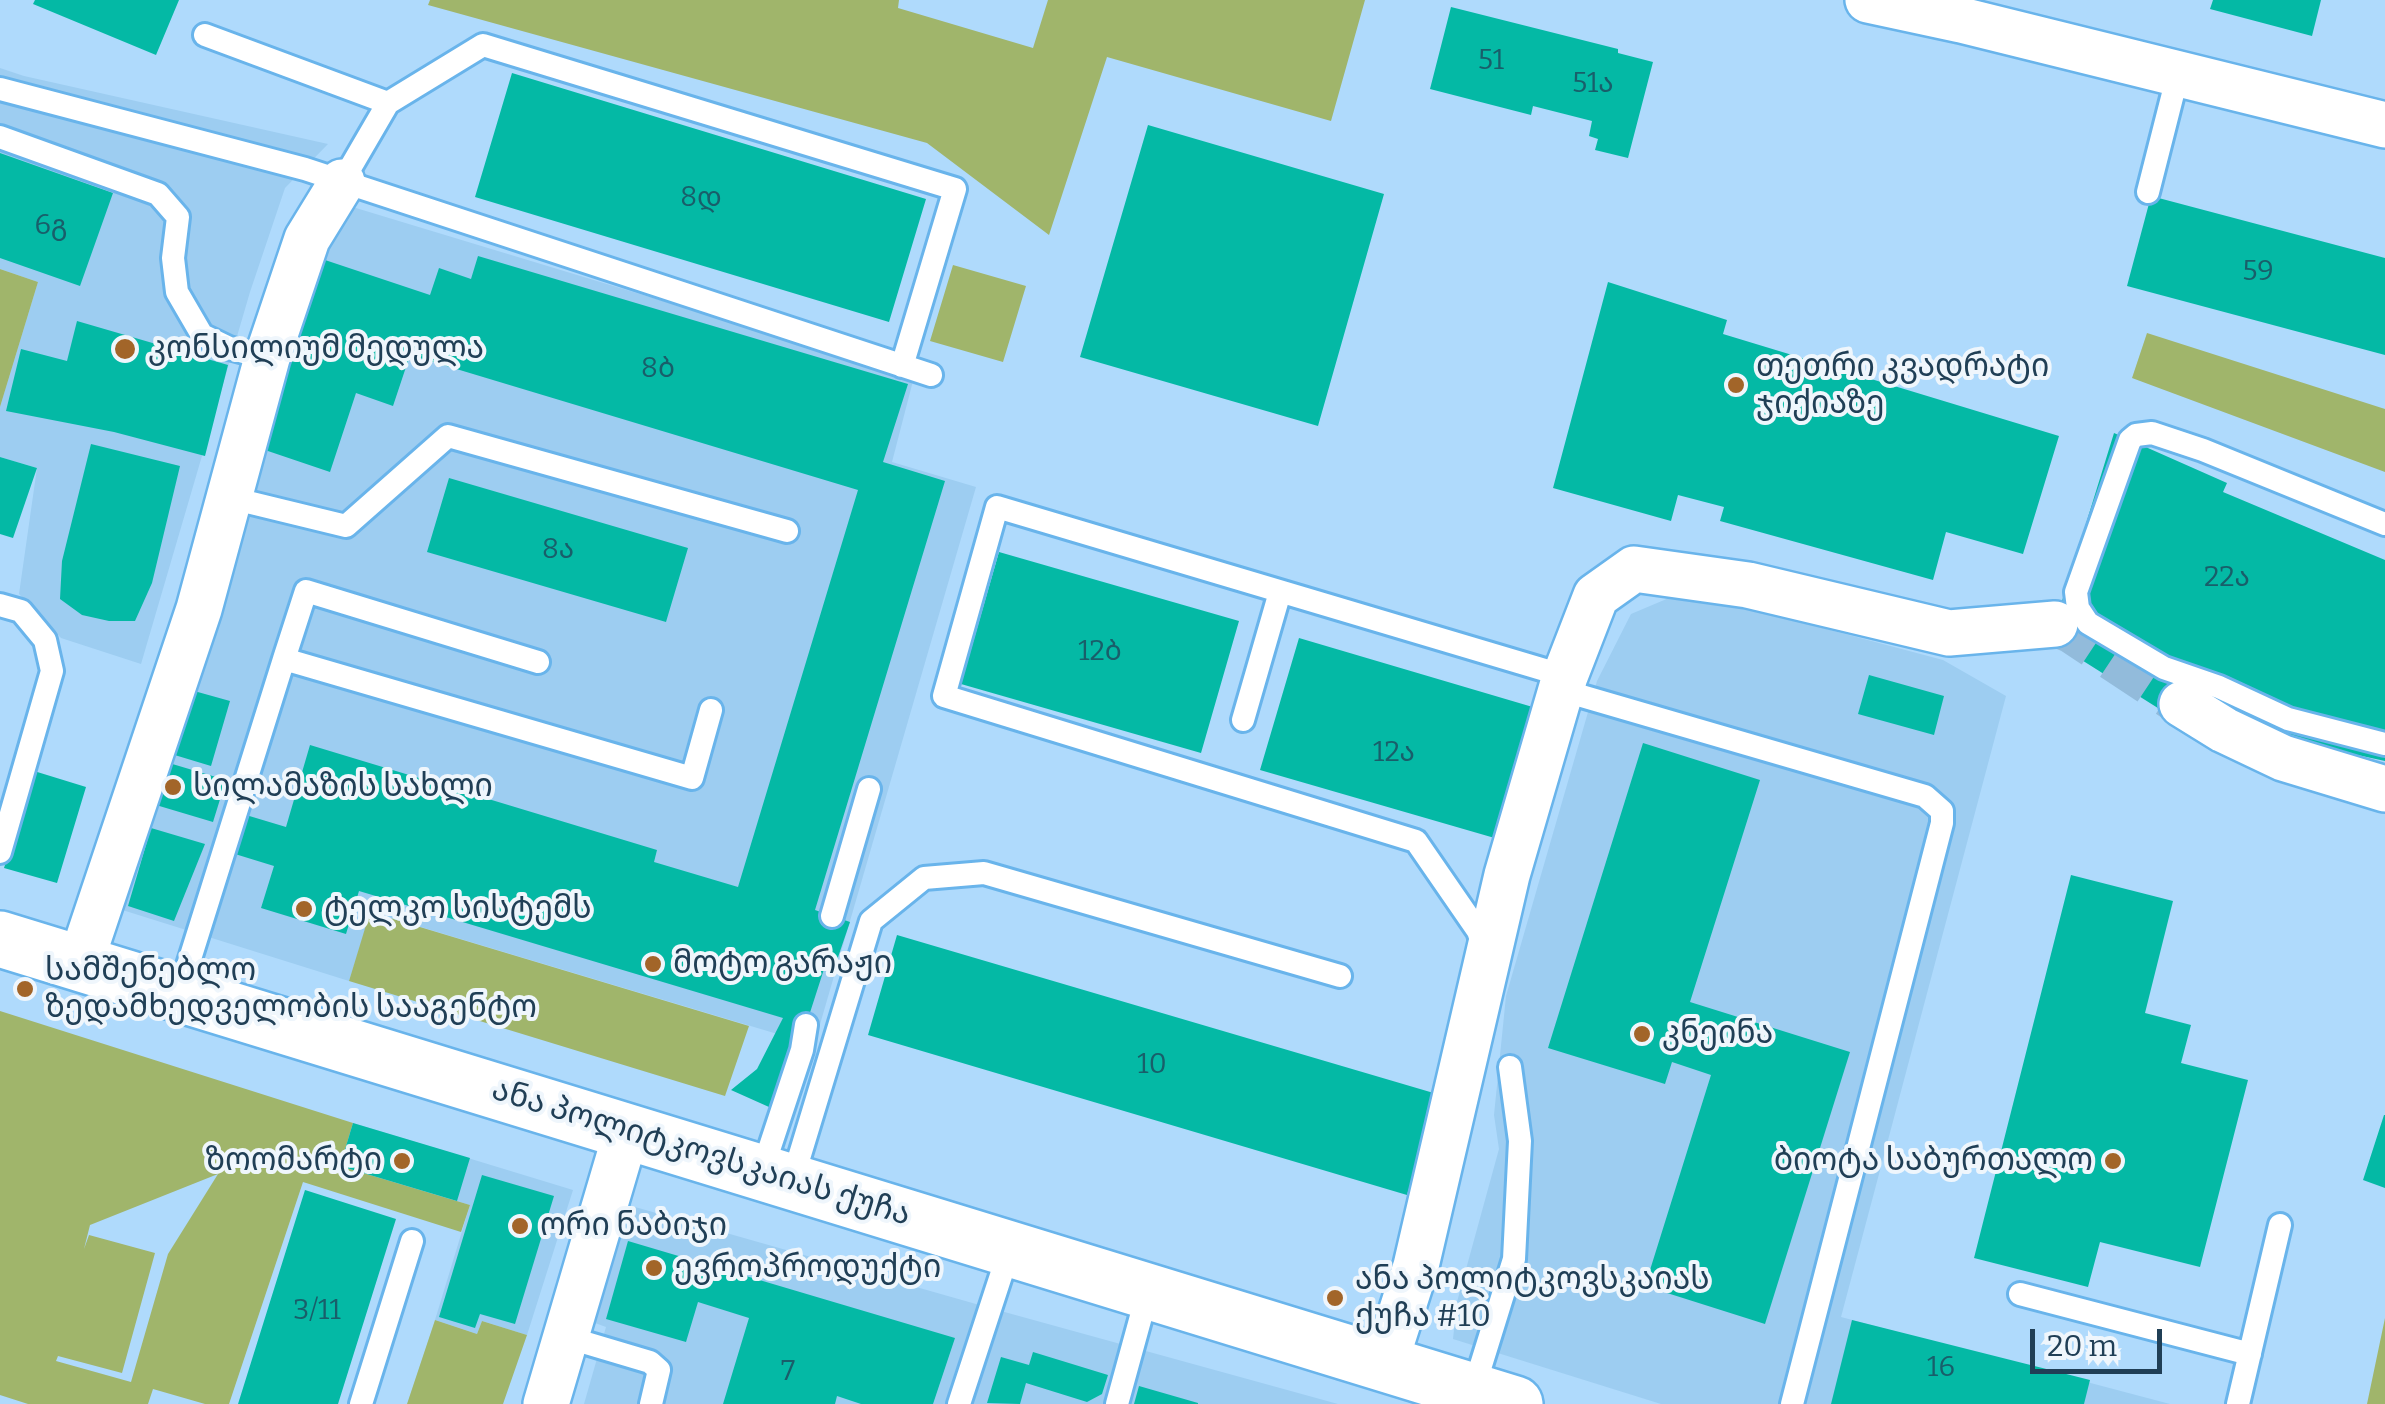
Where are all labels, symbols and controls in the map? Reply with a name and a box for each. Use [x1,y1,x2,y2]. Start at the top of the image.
house number: 51 [1478,44,1504,78]
house number: 51ა [1572,67,1614,101]
house number: 8დ [680,181,722,215]
house number: 6გ [34,209,68,243]
house number: 59 [2242,255,2274,289]
place label: კონსილიუმ მედულა [148,330,484,368]
marker: კონსილიუმ მედულა [112,336,138,362]
place label: თეთრი კვადრატი ჯიქიაზე [1756,348,2049,423]
house number: 8ბ [641,352,675,386]
marker: თეთრი კვადრატი ჯიქიაზე [1725,374,1747,396]
house number: 8ა [542,533,574,567]
house number: 22ა [2204,561,2250,595]
house number: 12ბ [1078,635,1122,669]
house number: 12ა [1373,736,1415,770]
place label: სილამაზის სახლი [193,768,493,806]
marker: სილამაზის სახლი [162,776,184,798]
place label: ტელკო სისტემს [324,890,592,928]
marker: ტელკო სისტემს [293,898,315,920]
place label: მოტო გარაჟი [673,945,892,983]
place label: სამშენებლო ზედამხედველობის სააგენტო [45,952,537,1027]
marker: მოტო გარაჟი [642,953,664,975]
marker: სამშენებლო ზედამხედველობის სააგენტო [14,978,36,1000]
place label: კნეინა [1662,1015,1773,1053]
marker: კნეინა [1631,1023,1653,1045]
house number: 10 [1137,1048,1167,1082]
street label: ანა პოლიტკოვსკაიას ქუჩა [487,1071,915,1235]
place label: ზოომარტი [205,1142,382,1180]
place label: ბიოტა საბურთალო [1774,1142,2093,1180]
marker: ზოომარტი [391,1150,413,1172]
marker: ბიოტა საბურთალო [2102,1150,2124,1172]
place label: ორი ნაბიჯი [540,1207,727,1245]
marker: ორი ნაბიჯი [509,1215,531,1237]
place label: ევროპროდუქტი [674,1249,941,1287]
marker: ევროპროდუქტი [643,1257,665,1279]
place label: ანა პოლიტკოვსკაიას ქუჩა #10 [1355,1261,1710,1336]
marker: ანა პოლიტკოვსკაიას ქუჩა #10 [1324,1287,1346,1309]
house number: 3/11 [293,1294,341,1328]
scale bar [2035,1309,2168,1371]
text: 20 m [2047,1328,2117,1364]
house number: 16 [1927,1351,1955,1385]
house number: 7 [781,1355,795,1389]

